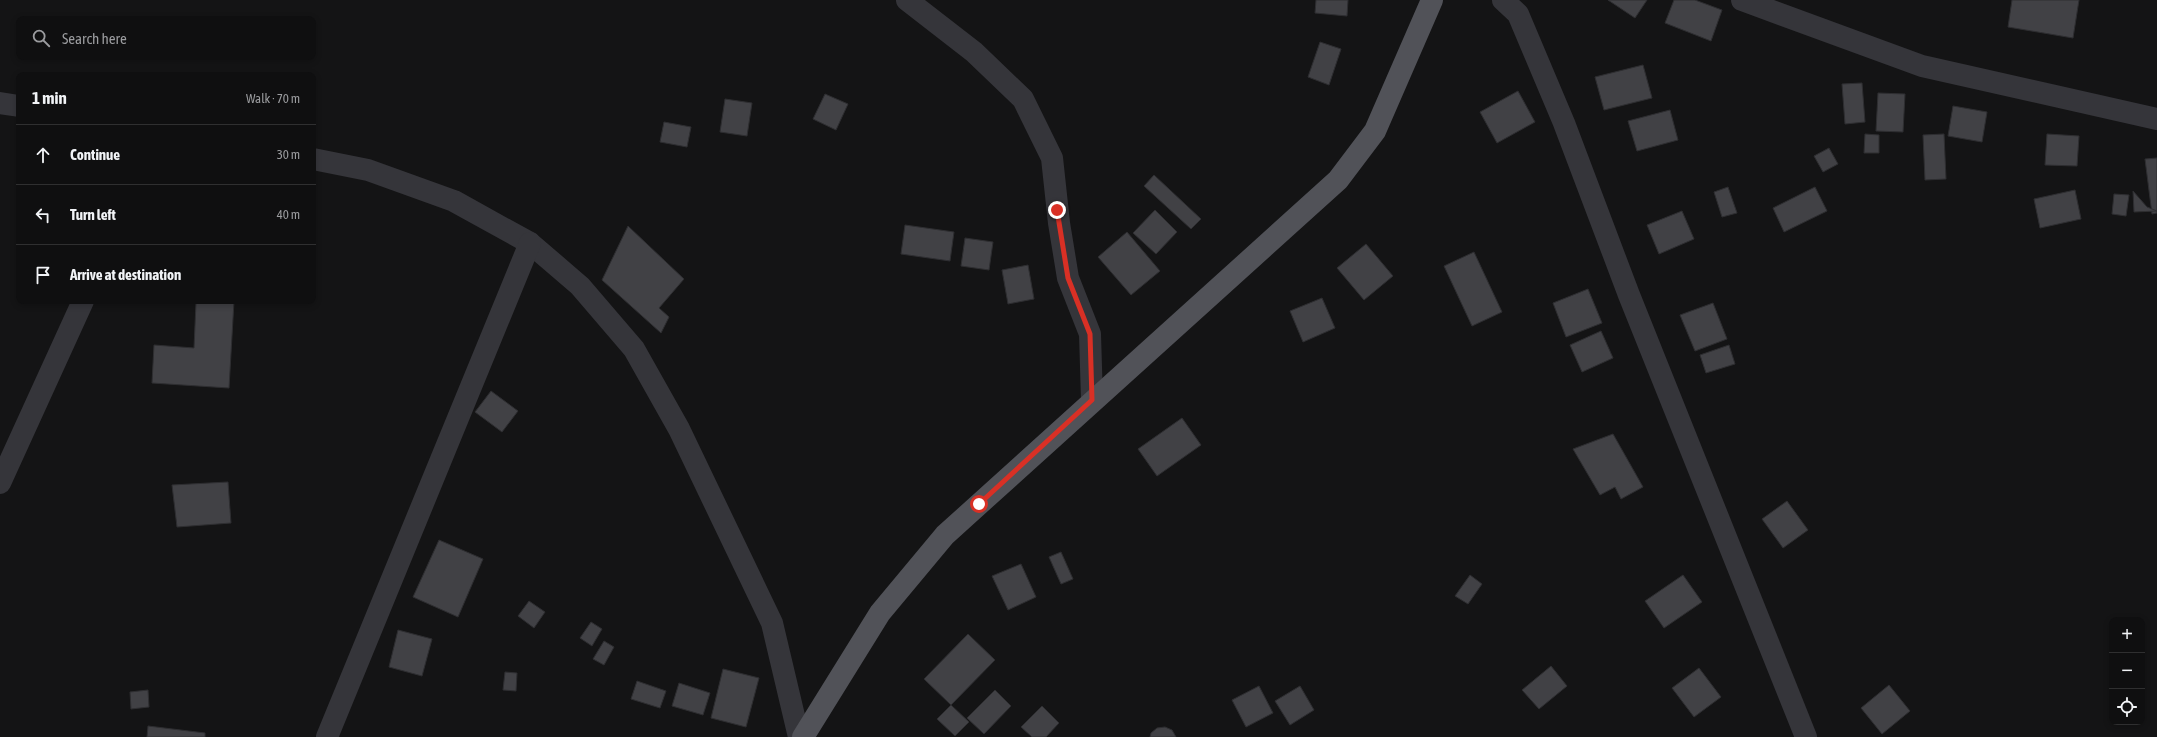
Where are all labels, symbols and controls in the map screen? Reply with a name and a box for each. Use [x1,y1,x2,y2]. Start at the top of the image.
search box [16,16,316,60]
icon: search [30,27,52,49]
text: Search here [62,30,127,47]
text: 1 min [32,88,67,108]
text: Walk · 70 m [246,91,300,106]
icon: ahead [32,144,54,166]
text: Continue [70,146,120,163]
text: 30 m [277,147,300,162]
route end [1048,201,1066,219]
icon: left [32,204,54,226]
text: Turn left [70,206,116,223]
text: 40 m [277,207,300,222]
icon: arrive [32,264,54,286]
text: Arrive at destination [70,266,181,283]
route start [970,495,988,513]
map controls [2109,617,2145,725]
button: + [2109,617,2145,653]
button: − [2109,653,2145,689]
button: locate [2109,689,2145,725]

